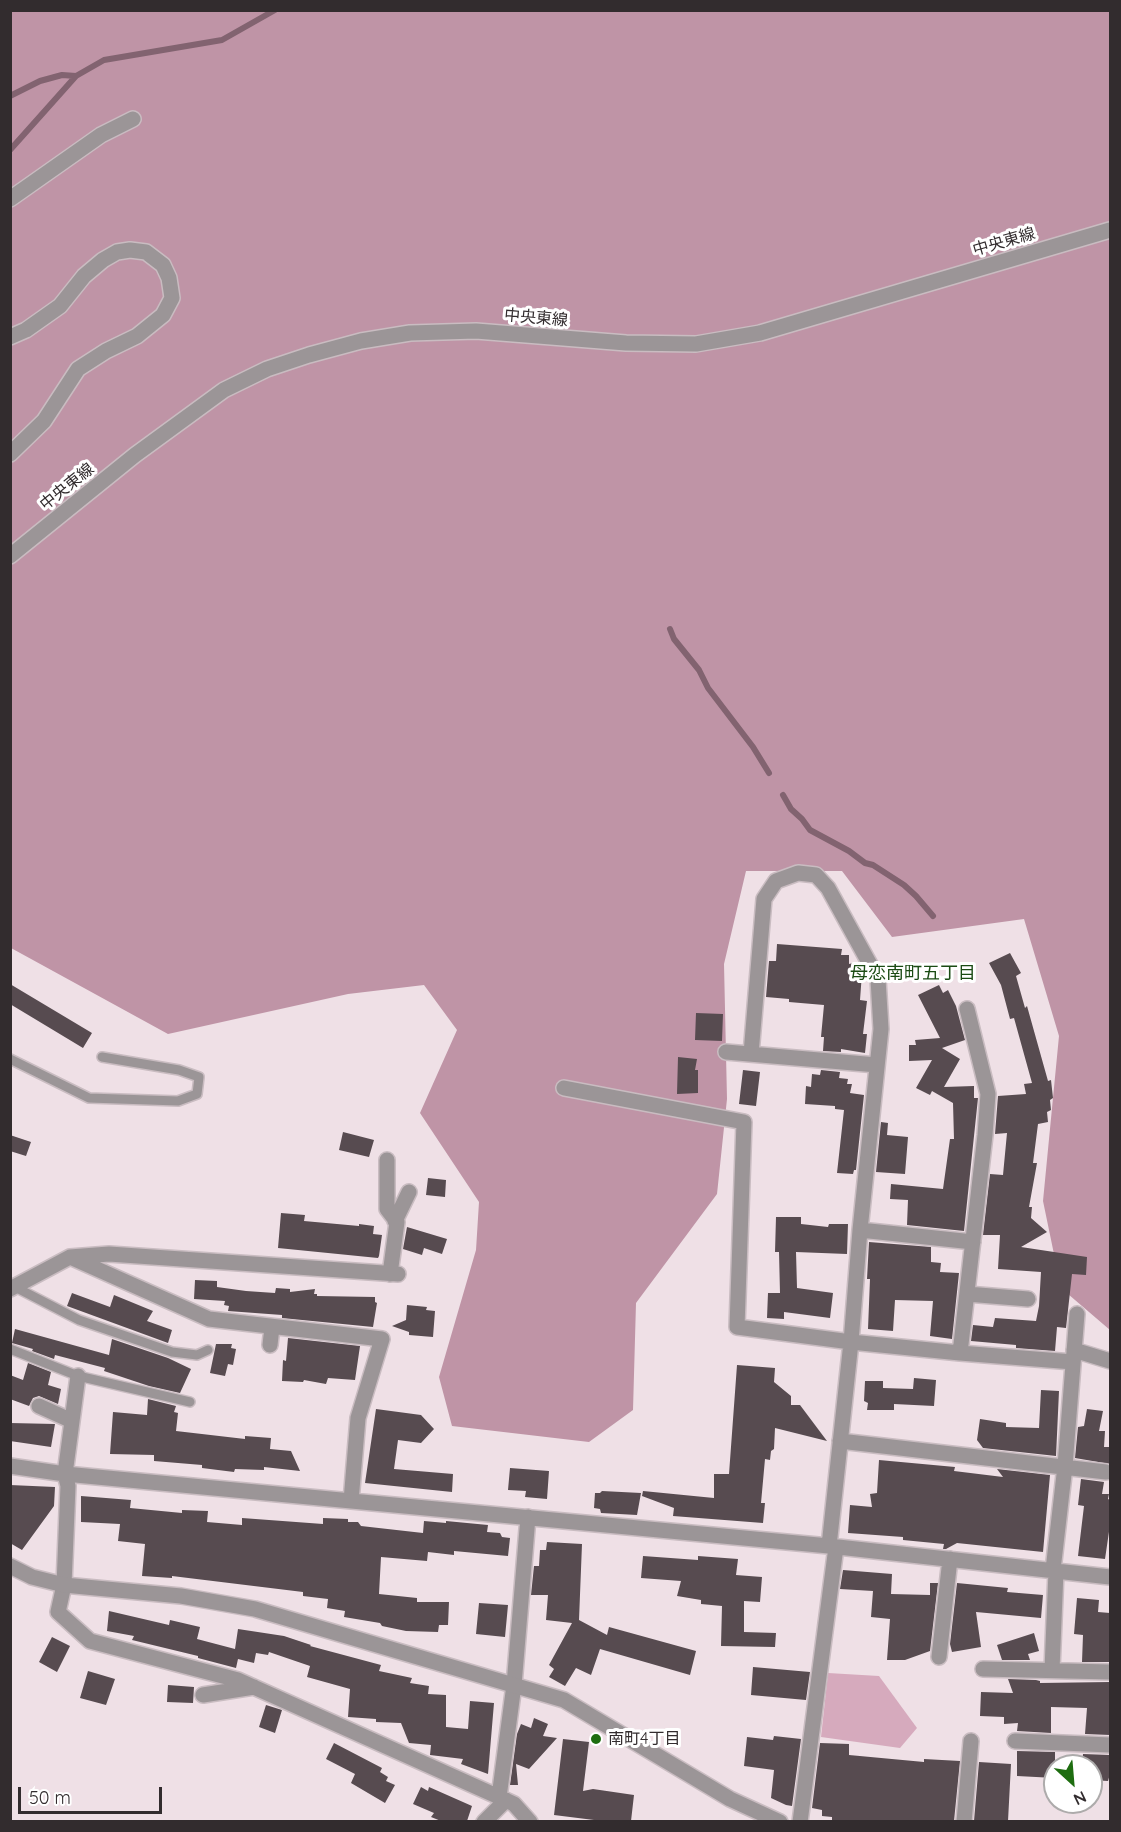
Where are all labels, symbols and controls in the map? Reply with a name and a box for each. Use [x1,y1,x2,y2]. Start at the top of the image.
street label: 中央東線 [971,224,1037,260]
street label: 中央東線 [503,306,569,330]
street label: 中央東線 [36,459,98,515]
district label: 母恋南町五丁目 [850,963,976,985]
place label: 南町4丁目 [608,1729,680,1749]
marker: 南町4丁目 [589,1732,603,1746]
north arrow [1043,1754,1103,1814]
scale bar [21,1775,165,1813]
text: 50 m [29,1786,71,1809]
text: N [1070,1787,1090,1810]

